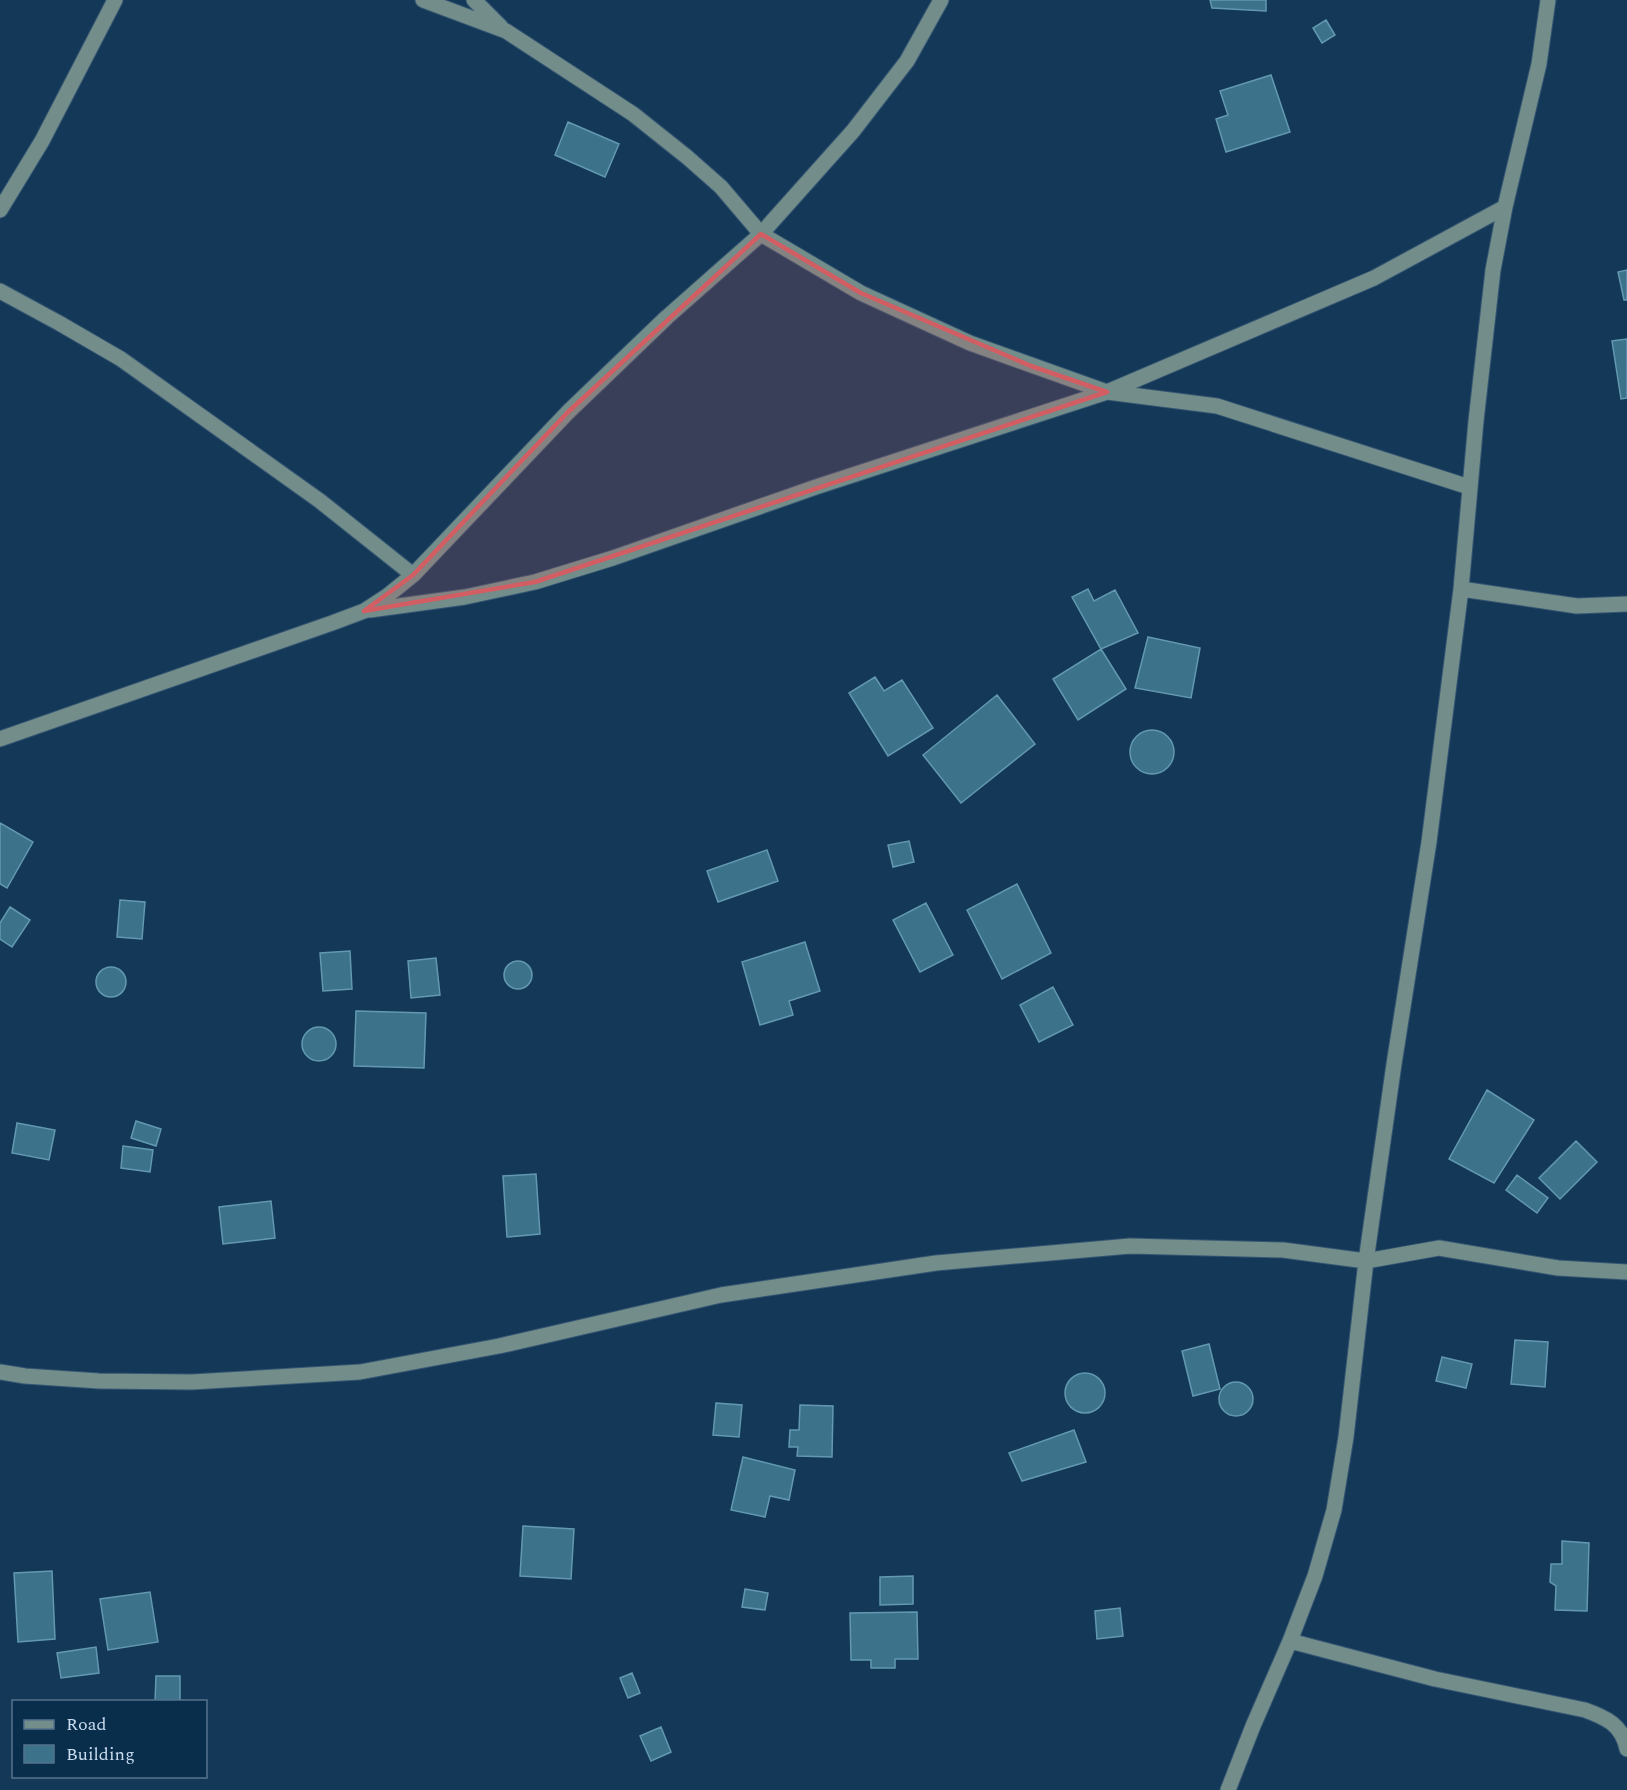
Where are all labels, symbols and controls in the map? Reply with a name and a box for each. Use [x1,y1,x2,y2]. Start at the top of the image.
legend [12,1700,207,1778]
text: Road [66,1711,107,1738]
text: Building [66,1741,135,1768]

